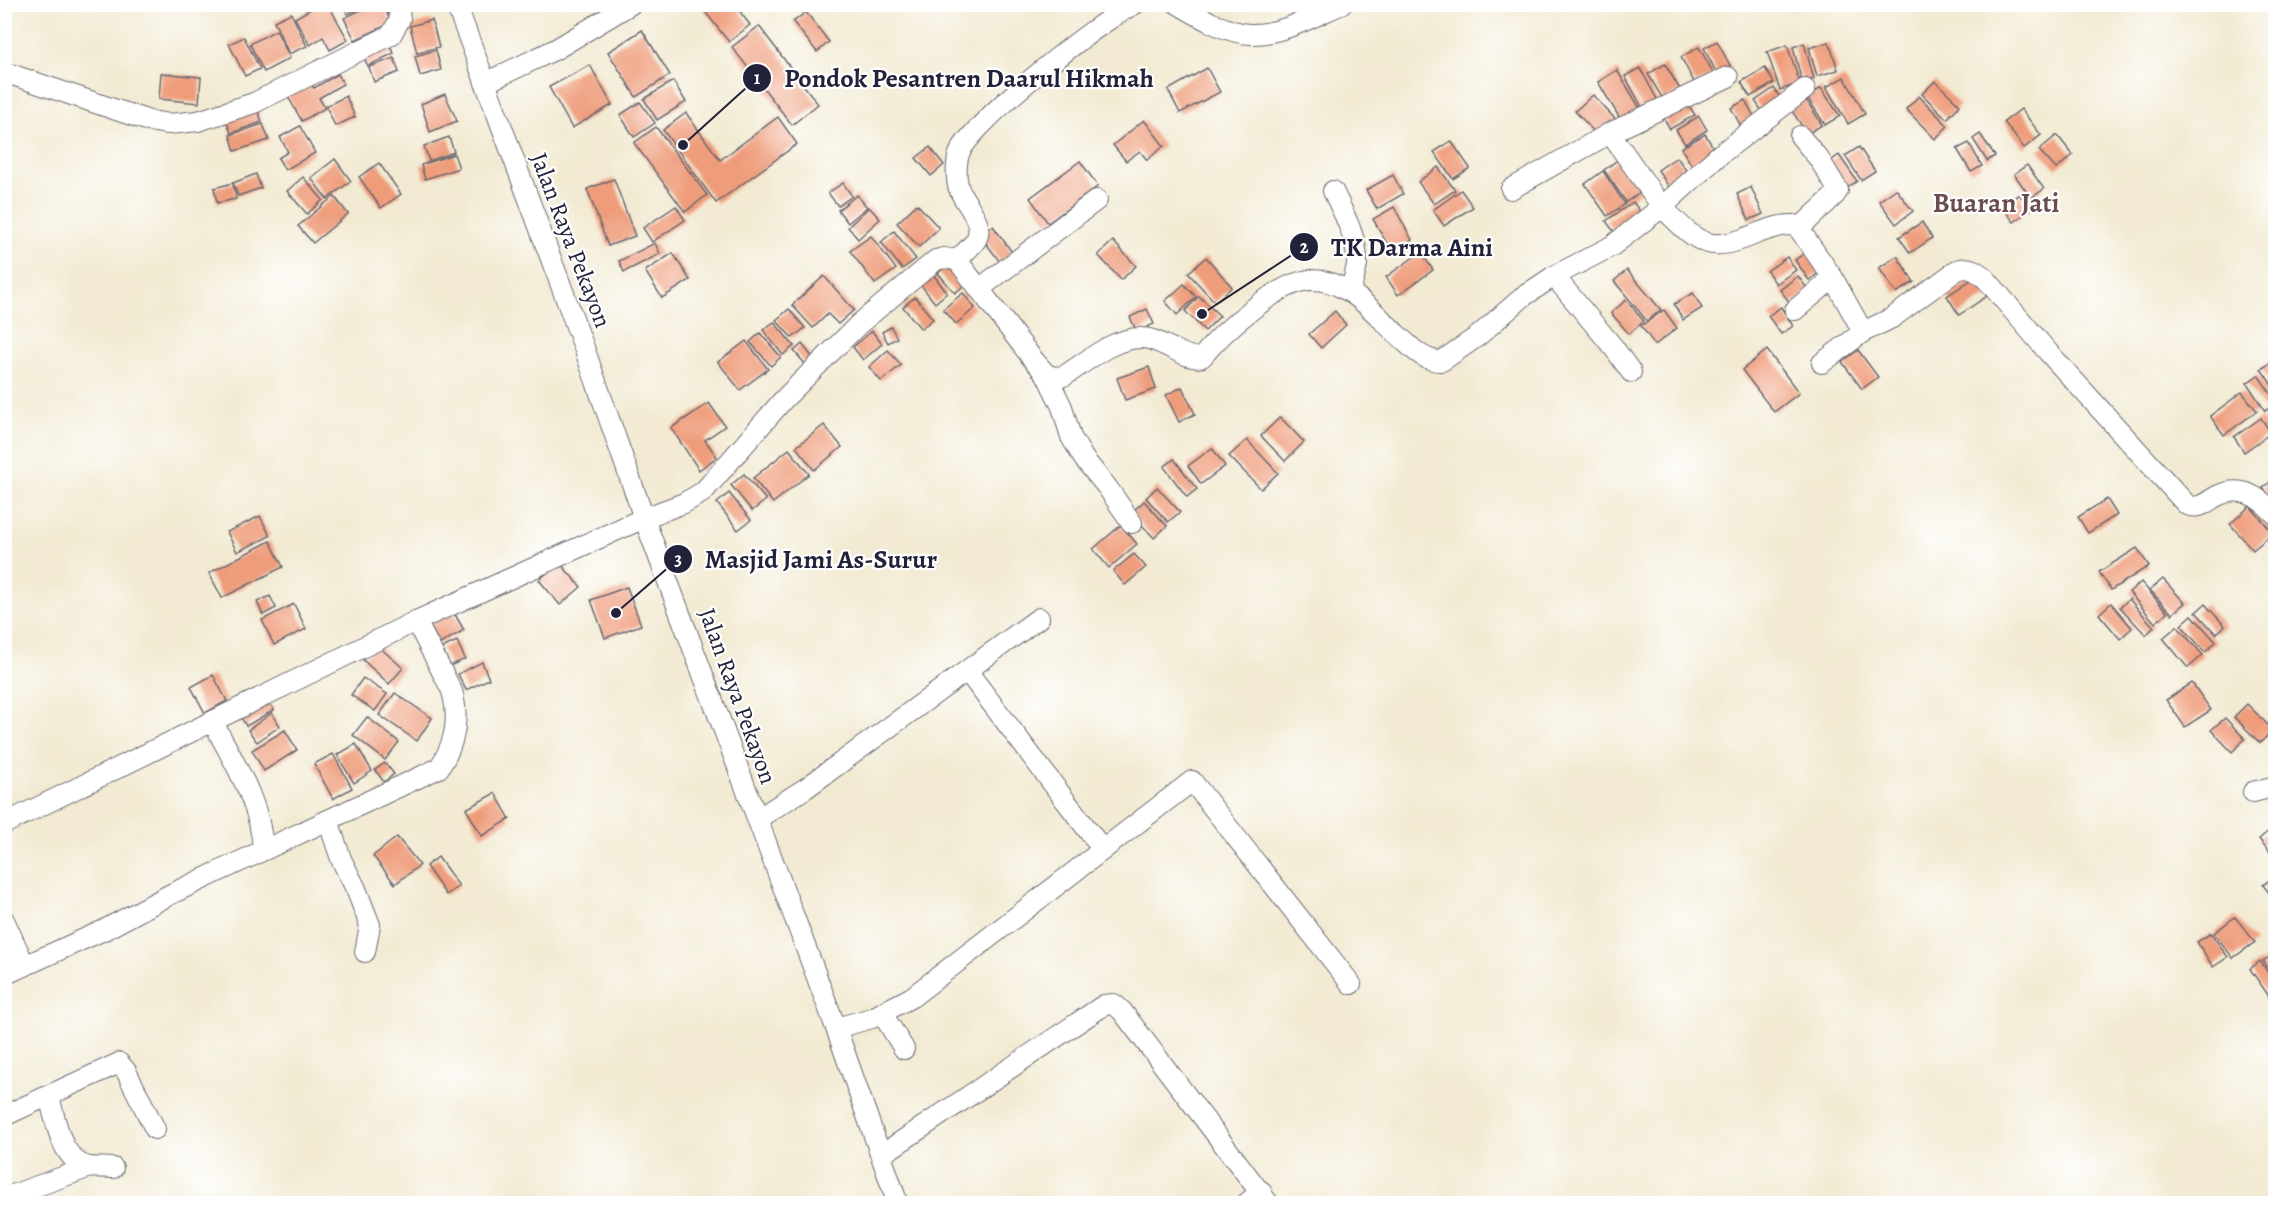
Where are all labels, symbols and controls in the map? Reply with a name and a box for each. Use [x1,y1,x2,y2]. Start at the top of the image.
callout: Pondok Pesantren Daarul Hikmah [742,56,1165,100]
text: Pondok Pesantren Daarul Hikmah [784,61,1154,96]
text: 1 [754,66,761,90]
street label: Jalan Raya Pekayon [523,148,619,332]
district label: Buaran Jati [1933,185,2059,221]
callout: TK Darma Aini [1289,225,1505,269]
text: TK Darma Aini [1331,230,1493,265]
text: 2 [1300,235,1309,259]
callout: Masjid Jami As-Surur [663,537,949,581]
text: Masjid Jami As-Surur [705,542,937,577]
text: 3 [674,547,682,571]
street label: Jalan Raya Pekayon [691,604,785,788]

